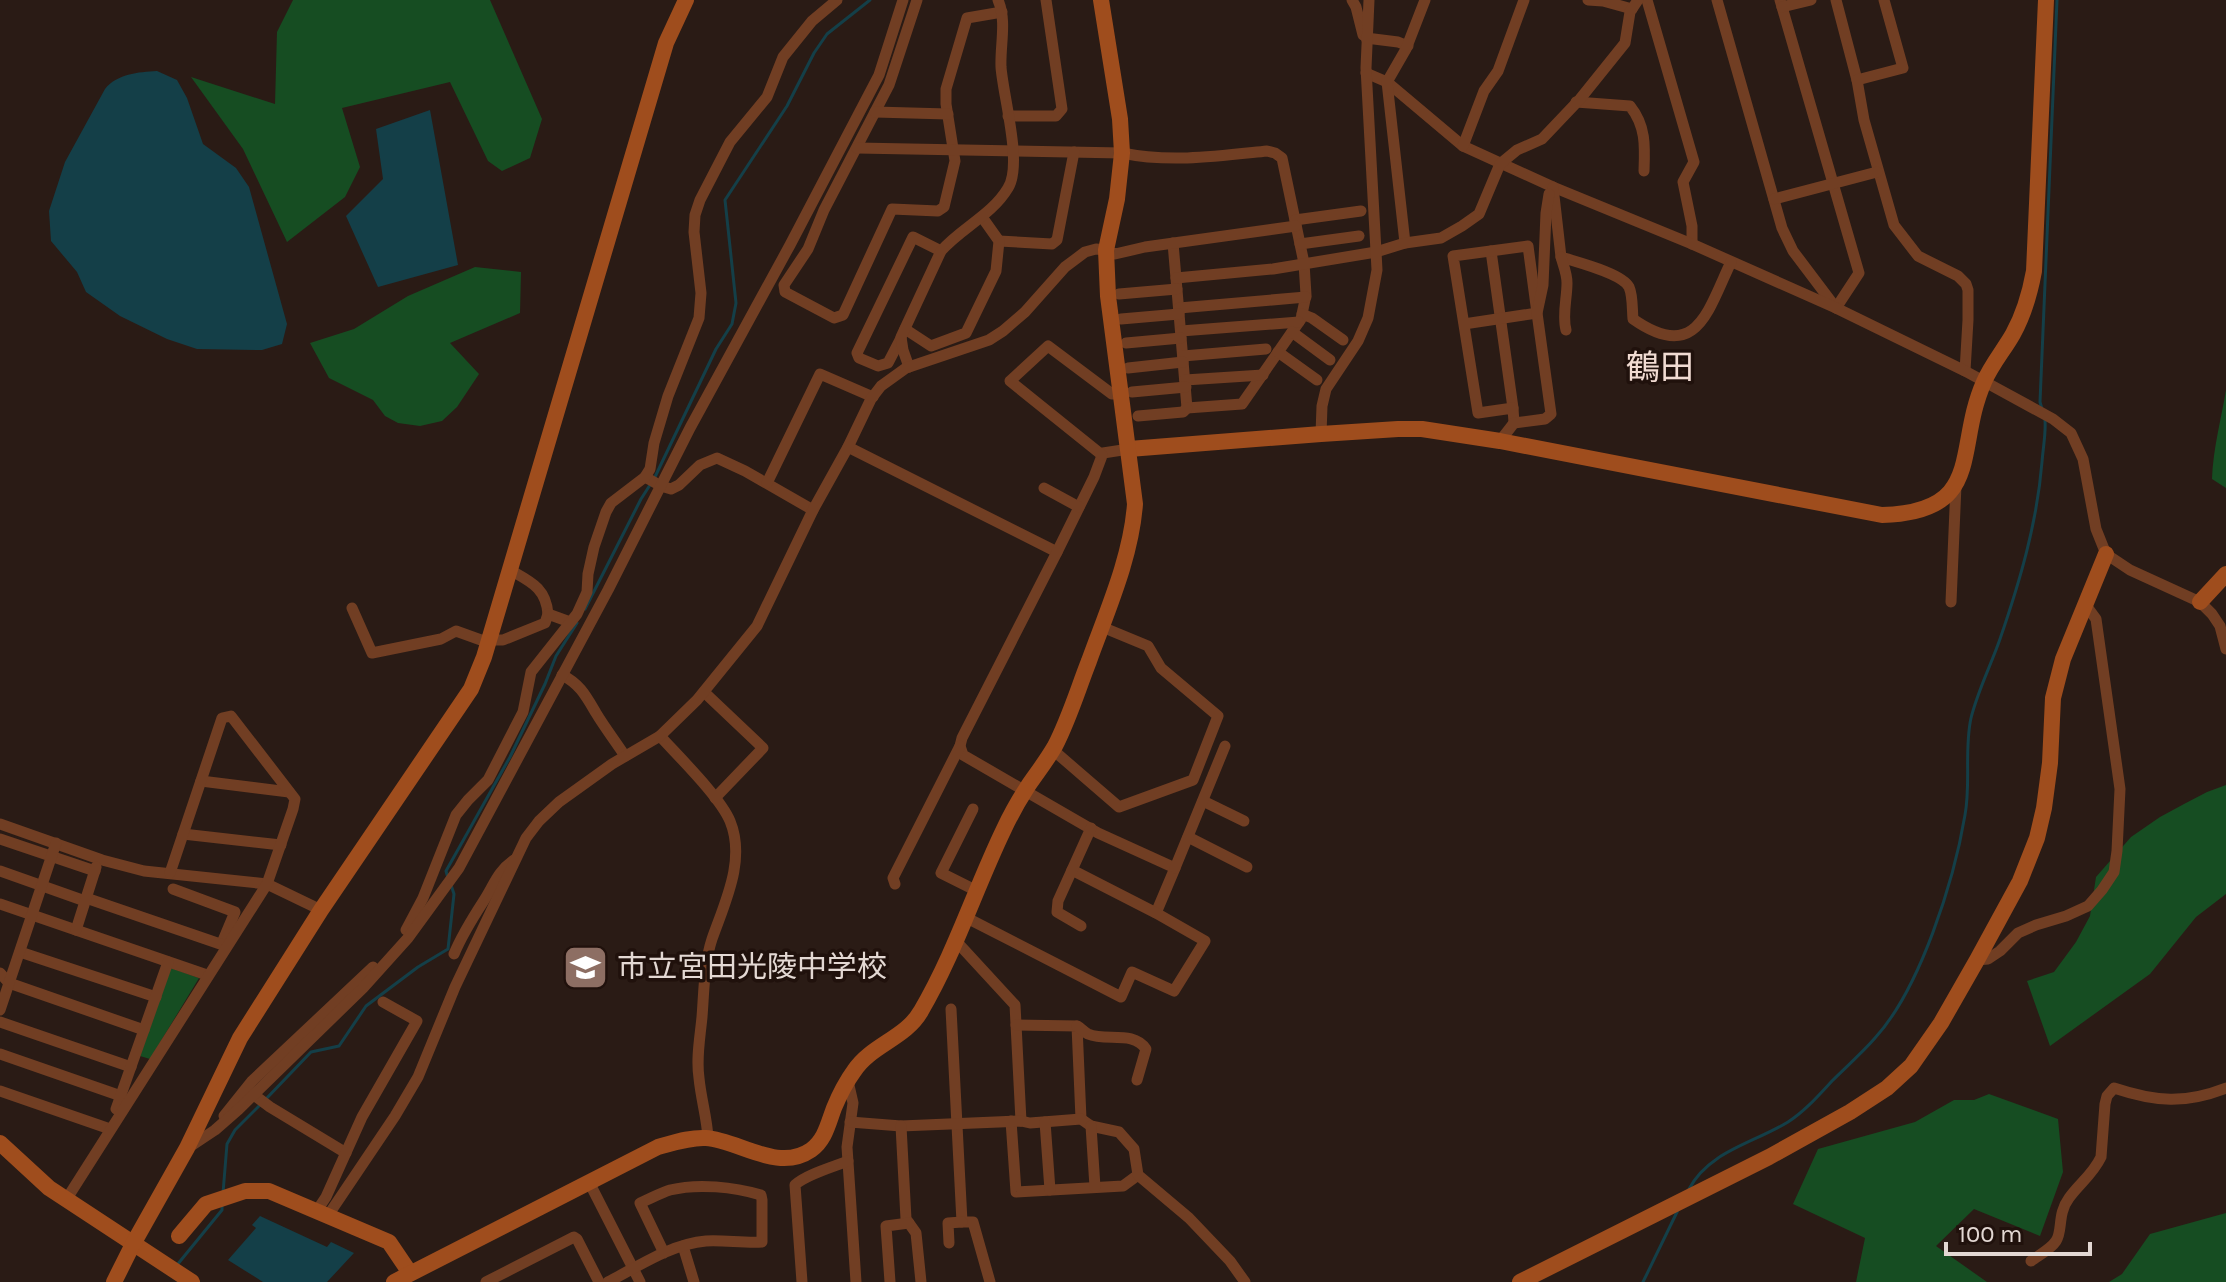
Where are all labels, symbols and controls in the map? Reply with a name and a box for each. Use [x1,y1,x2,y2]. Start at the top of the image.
district label: 鶴田 [1626,348,1694,388]
school or university icon: 市立宮田光陵中学校 [562,943,610,991]
place label: 市立宮田光陵中学校 [617,949,887,985]
scale bar [1946,1206,2090,1256]
text: 100 m [1958,1220,2023,1248]

